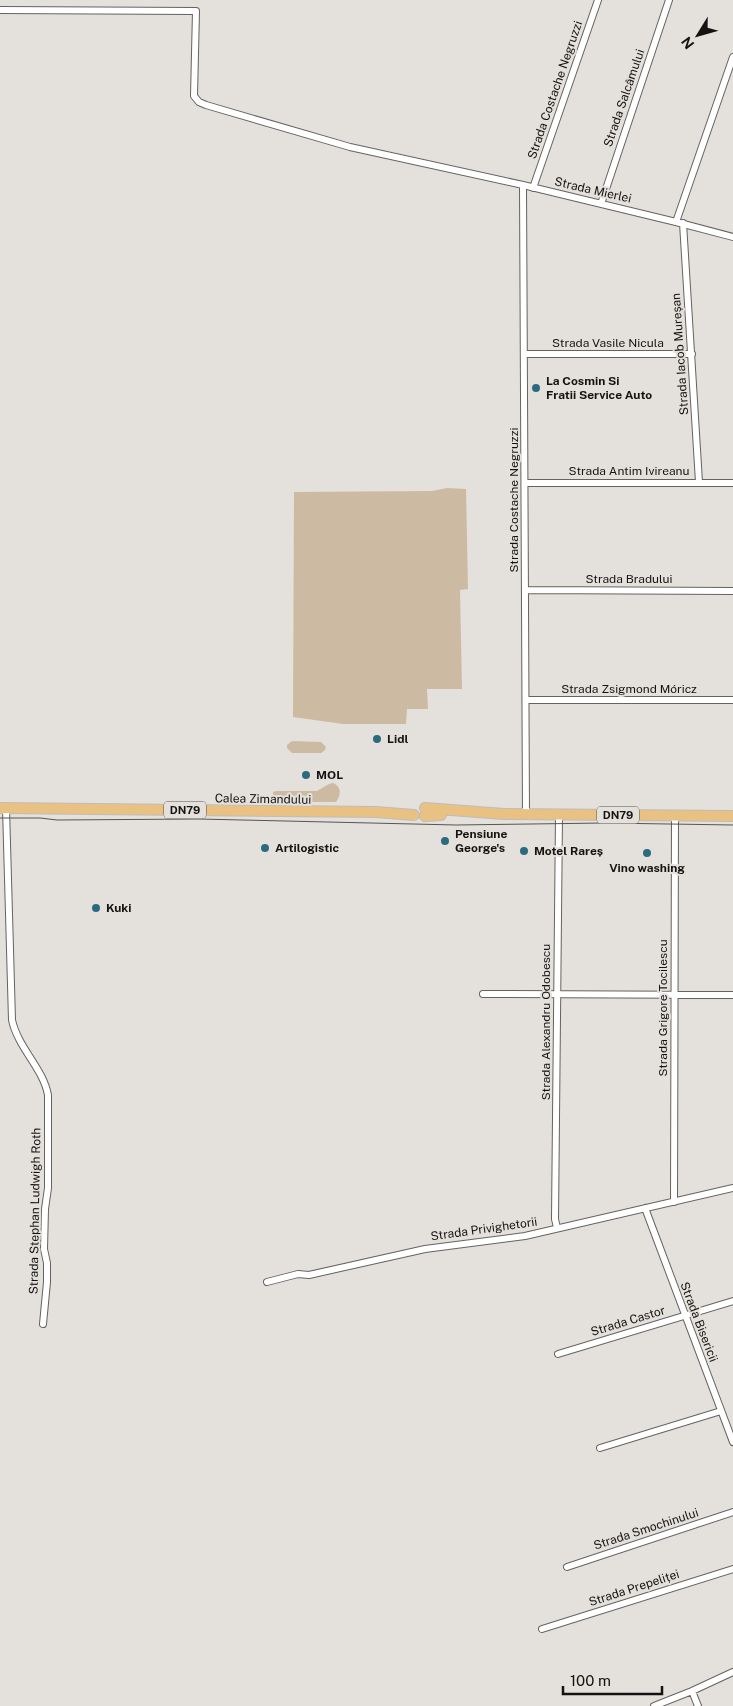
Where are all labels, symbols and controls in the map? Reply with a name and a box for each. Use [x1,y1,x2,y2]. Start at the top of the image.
north arrow [673,10,723,60]
street label: Strada Costache Negruzzi [525,19,585,161]
text: N [678,34,697,52]
street label: Strada Salcâmului [601,47,647,149]
street label: Strada Mierlei [553,174,633,206]
street label: Strada Iacob Mureșan [669,292,691,415]
street label: Strada Vasile Nicula [552,336,664,350]
place label: La Cosmin Si Fratii Service Auto [546,374,652,402]
marker: La Cosmin Si Fratii Service Auto [530,382,542,394]
street label: Strada Costache Negruzzi [507,427,521,572]
street label: Strada Antim Ivireanu [569,464,689,478]
street label: Strada Bradului [585,572,673,586]
street label: Strada Zsigmond Móricz [561,682,697,696]
place label: Lidl [387,732,408,746]
marker: Lidl [371,733,383,745]
place label: MOL [316,768,343,782]
marker: MOL [300,769,312,781]
street label: Calea Zimandului [215,791,311,807]
road number: DN79 [164,802,206,818]
road number: DN79 [597,806,639,824]
place label: Pensiune George's [455,827,507,855]
marker: Pensiune George's [439,835,451,847]
place label: Artilogistic [275,841,339,855]
marker: Artilogistic [259,842,271,854]
place label: Motel Rareș [534,844,603,858]
marker: Motel Rareș [518,845,530,857]
marker: Vino washing [641,847,653,859]
place label: Vino washing [609,861,685,875]
place label: Kuki [106,901,132,915]
marker: Kuki [90,902,102,914]
street label: Strada Grigore Tocilescu [656,939,670,1077]
street label: Strada Alexandru Odobescu [539,944,553,1100]
street label: Strada Stephan Ludwigh Roth [27,1128,43,1294]
street label: Strada Privighetorii [430,1215,538,1243]
street label: Strada Bisericii [677,1280,721,1364]
street label: Strada Castor [589,1303,667,1339]
street label: Strada Smochinului [592,1505,700,1553]
street label: Strada Prepeliței [587,1567,681,1609]
scale bar [563,1664,662,1696]
text: 100 m [570,1672,611,1689]

